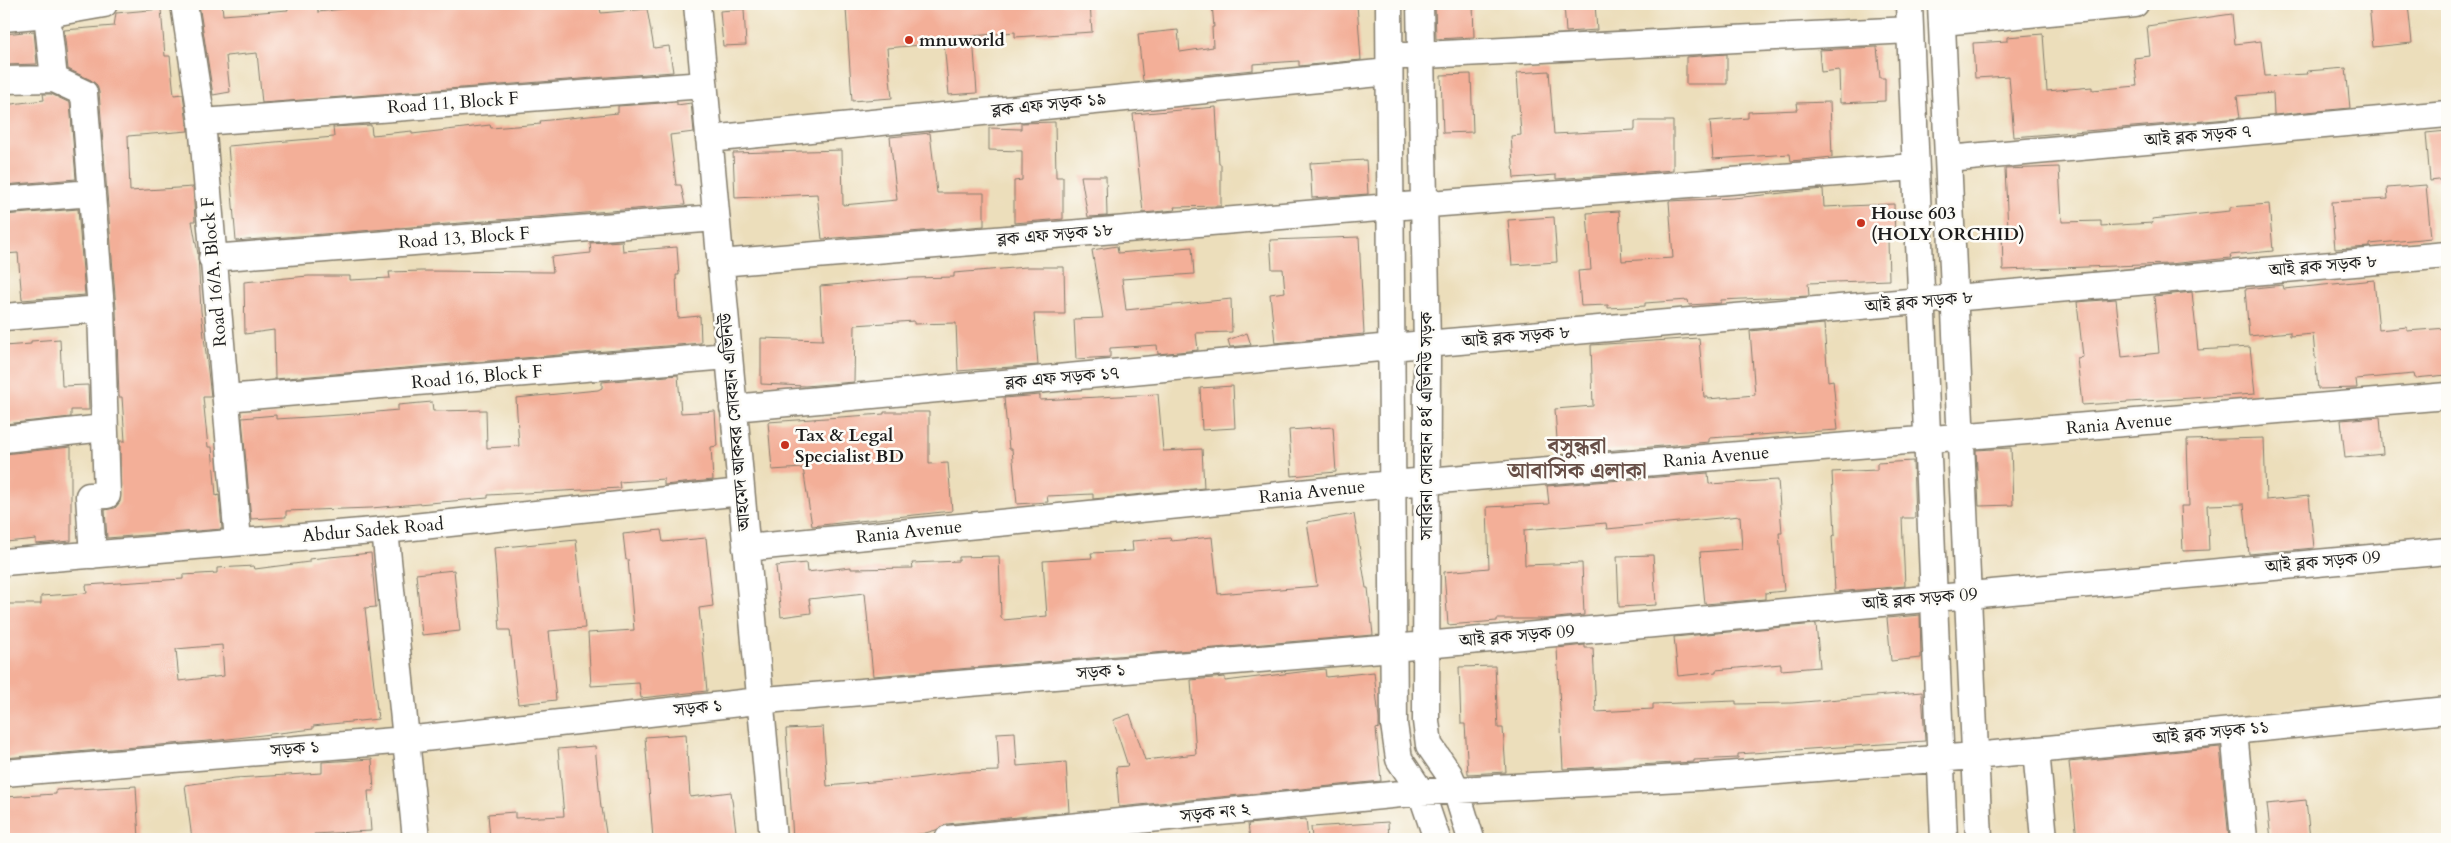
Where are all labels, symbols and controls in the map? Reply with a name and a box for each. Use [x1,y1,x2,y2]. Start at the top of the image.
place label: mnuworld [919,28,1005,53]
marker: mnuworld [903,34,915,46]
street label: Road 11, Block F [386,86,520,120]
street label: ব্লক এফ সড়ক ১৯ [989,87,1108,124]
street label: আই ব্লক সড়ক ৭ [2143,119,2253,153]
street label: Road 16/A, Block F [195,196,233,348]
place label: House 603 (HOLY ORCHID) [1871,201,2025,247]
street label: ব্লক এফ সড়ক ১৮ [995,217,1114,253]
marker: House 603 (HOLY ORCHID) [1855,217,1867,229]
street label: Road 13, Block F [397,221,531,255]
street label: আই ব্লক সড়ক ৮ [2267,249,2378,283]
street label: আই ব্লক সড়ক ৮ [1863,285,1974,319]
street label: আহমেদ আকবর সোবহান এভিনিউ [713,311,757,533]
street label: সাবরিনা সোবহান ৪র্থ এভিনিউ সড়ক [1414,311,1439,541]
street label: আই ব্লক সড়ক ৮ [1460,320,1571,354]
street label: Road 16, Block F [410,359,544,395]
street label: ব্লক এফ সড়ক ১৭ [1003,361,1121,396]
street label: Rania Avenue [2065,407,2173,441]
place label: Tax & Legal Specialist BD [795,423,904,469]
district label: বসুন্ধরা আবাসিক এলাকা [1506,431,1647,486]
marker: Tax & Legal Specialist BD [779,439,791,451]
street label: Rania Avenue [1662,440,1770,474]
street label: Rania Avenue [1258,474,1366,510]
street label: Abdur Sadek Road [301,511,445,549]
street label: Rania Avenue [855,514,963,550]
street label: আই ব্লক সড়ক 09 [2263,545,2382,580]
street label: আই ব্লক সড়ক 09 [1860,582,1979,617]
street label: আই ব্লক সড়ক 09 [1457,619,1576,654]
street label: সড়ক ১ [1075,657,1126,687]
street label: সড়ক ১ [671,693,724,723]
street label: আই ব্লক সড়ক ১১ [2151,714,2270,752]
street label: সড়ক ১ [269,734,320,764]
street label: সড়ক নং ২ [1178,797,1252,829]

